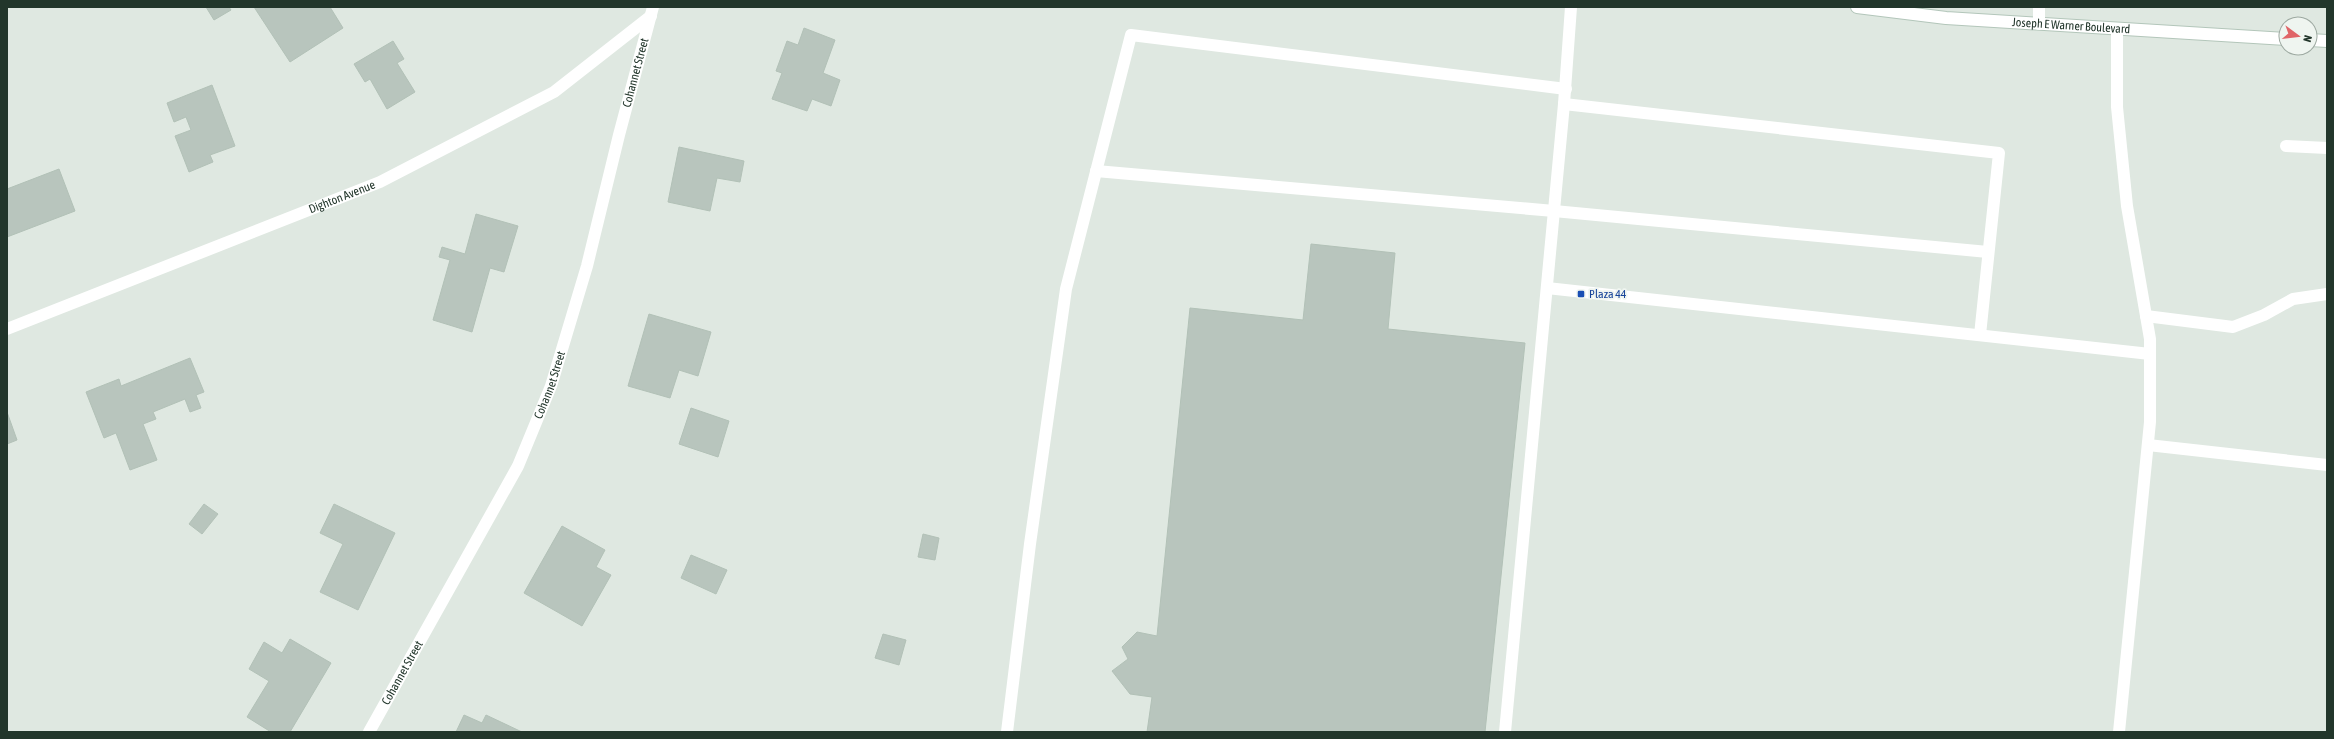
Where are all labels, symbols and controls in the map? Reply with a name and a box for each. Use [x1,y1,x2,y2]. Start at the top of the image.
street label: Joseph E Warner Boulevard [2012,15,2131,36]
north arrow [2278,16,2318,56]
text: N [2301,34,2314,43]
street label: Cohannet Street [620,36,652,109]
street label: Dighton Avenue [307,178,377,216]
place label: Plaza 44 [1589,287,1627,301]
marker: Plaza 44 [1576,289,1586,299]
street label: Cohannet Street [531,349,568,421]
street label: Cohannet Street [379,638,426,707]

